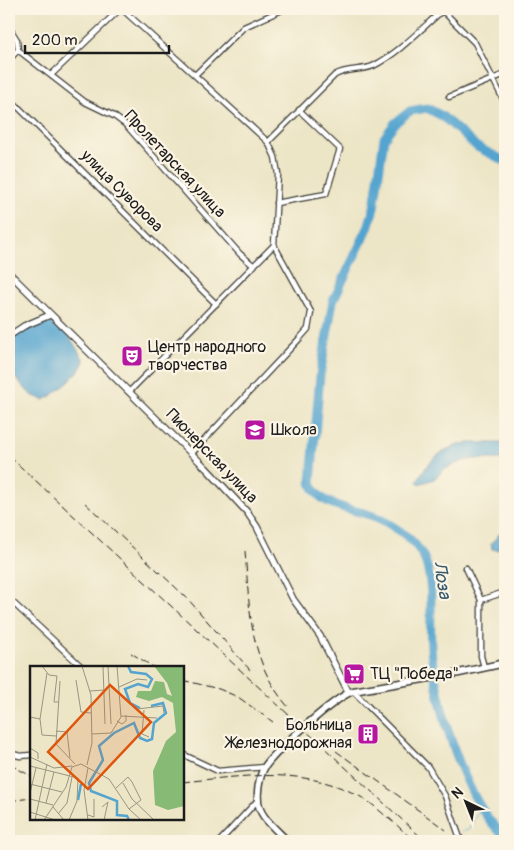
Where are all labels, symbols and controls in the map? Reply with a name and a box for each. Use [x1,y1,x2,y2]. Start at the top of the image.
scale bar [25,22,169,54]
text: 200 m [32,31,77,50]
street label: Пролетарская улица [120,106,230,222]
street label: улица Суворова [76,145,167,236]
place label: Центр народного творчества [148,337,266,375]
theatre icon: Центр народного творчества [120,344,144,368]
street label: Пионерская улица [162,405,262,507]
school or university icon: Школа [243,418,267,442]
place label: Школа [271,420,317,440]
water label: Лоза [428,560,457,602]
supermarket icon: ТЦ "Победа" [342,662,366,686]
place label: ТЦ "Победа" [370,664,459,684]
inset map [30,666,184,820]
place label: Больница Железнодорожная [223,715,352,753]
building icon: Больница Железнодорожная [356,722,380,746]
north arrow [442,778,492,828]
text: N [448,783,467,802]

